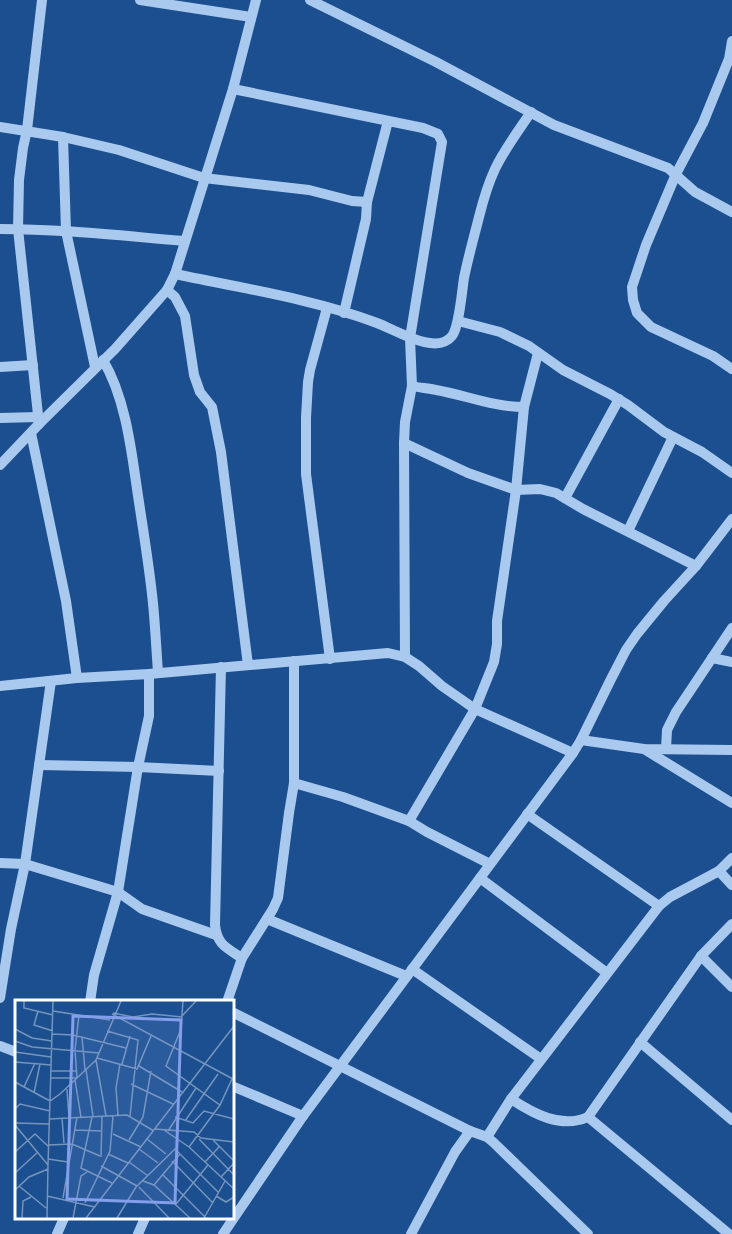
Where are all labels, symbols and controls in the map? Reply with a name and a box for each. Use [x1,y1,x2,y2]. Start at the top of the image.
inset map [15,1000,234,1219]

